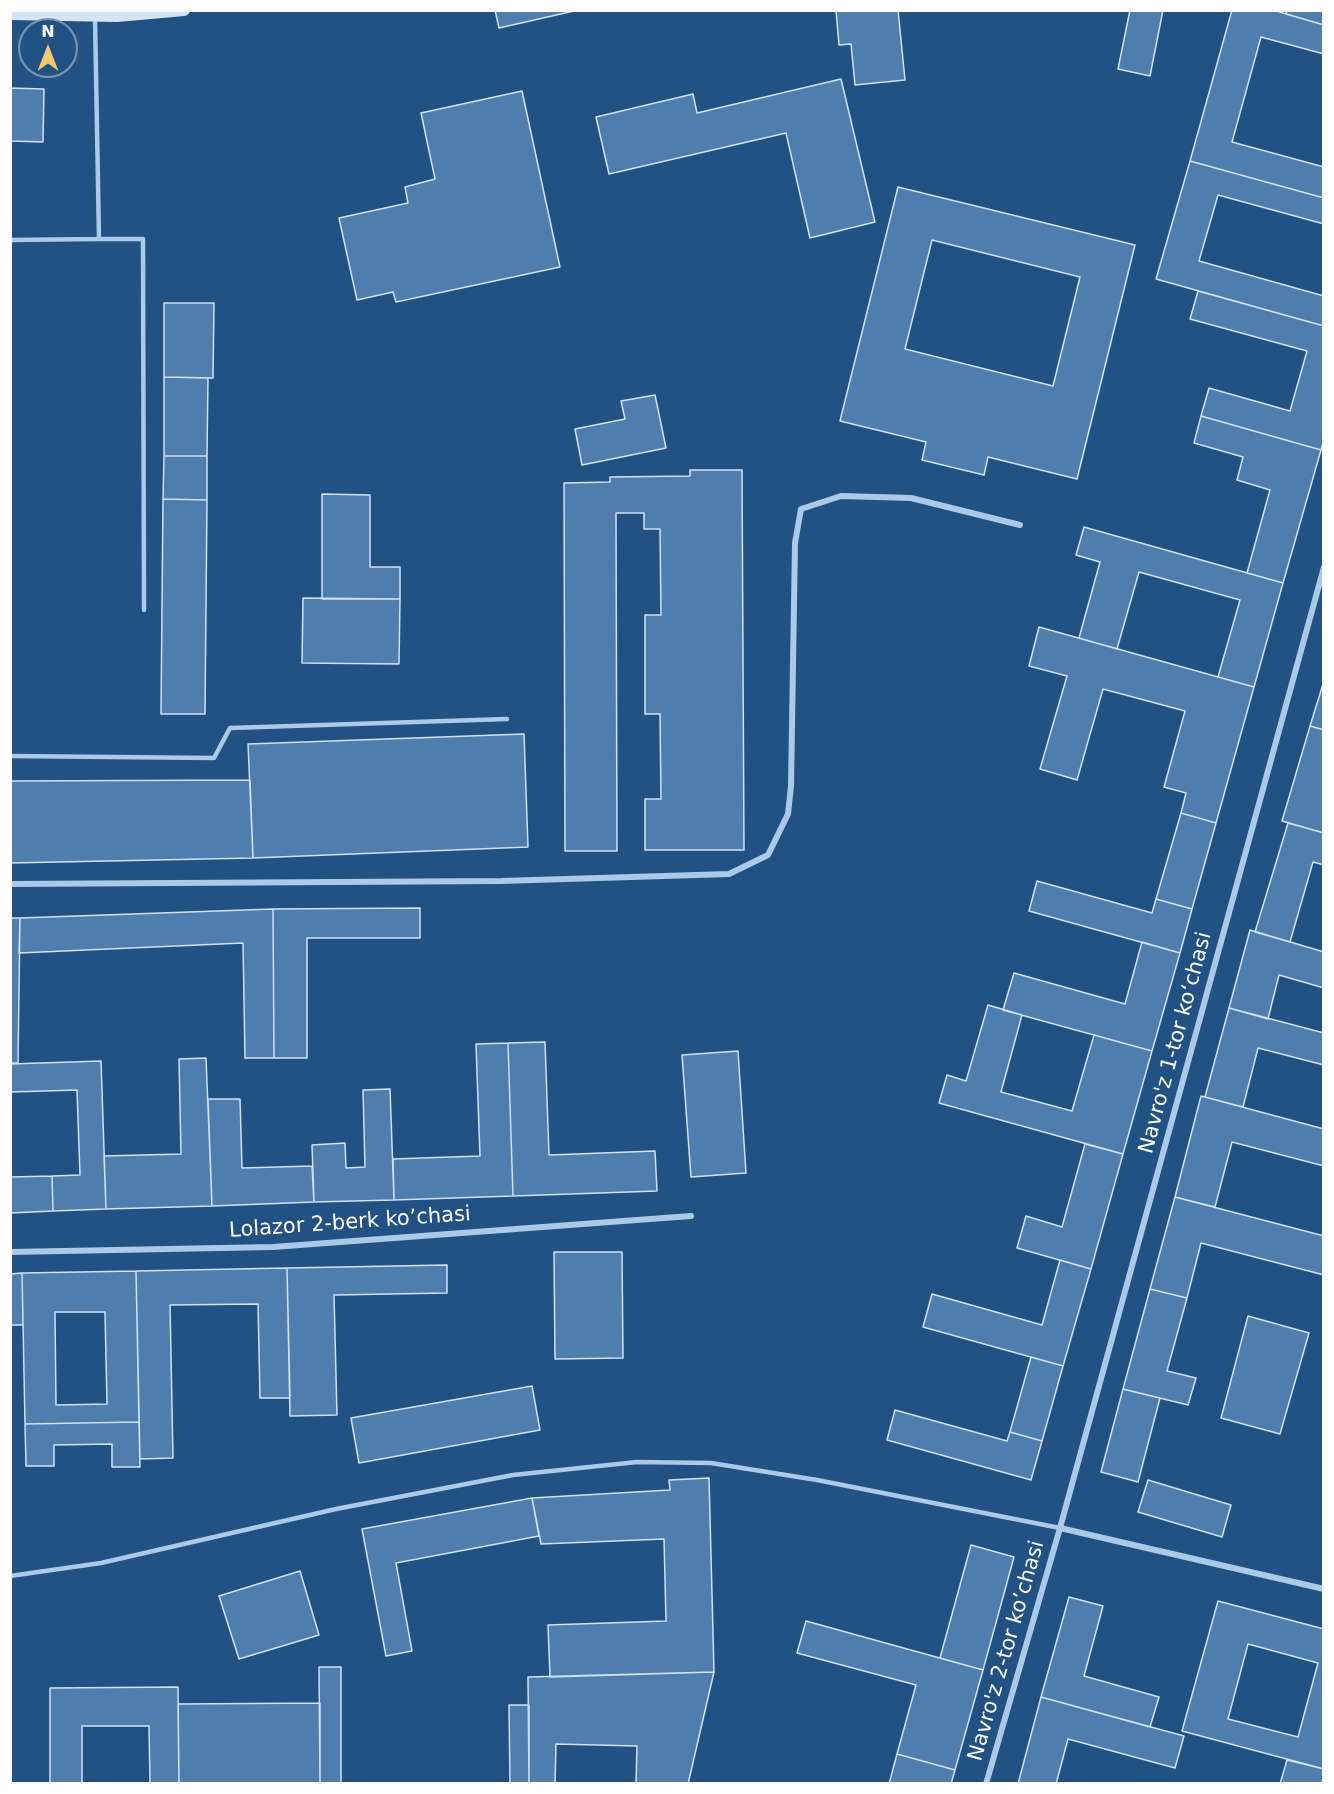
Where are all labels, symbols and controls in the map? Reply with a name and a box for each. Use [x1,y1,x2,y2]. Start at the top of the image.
north arrow [18,18,78,78]
text: N [41,22,55,41]
street label: Navro'z 1-tor ko‘chasi [1134,929,1218,1157]
street label: Lolazor 2-berk koʼchasi [228,1202,472,1244]
street label: Navro'z 2-tor koʼchasi [963,1538,1051,1764]

